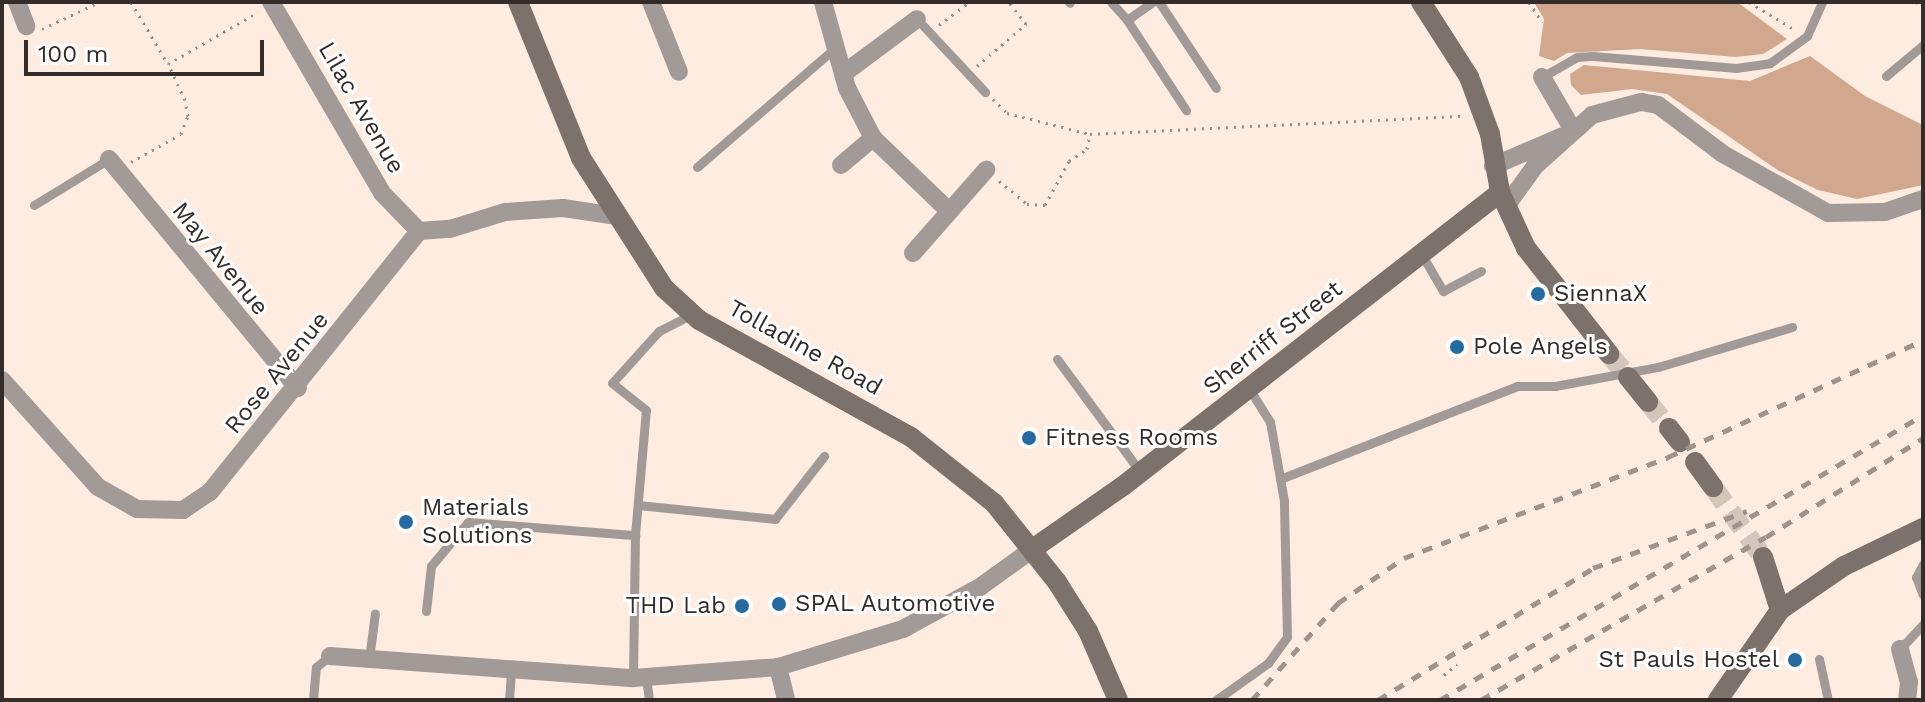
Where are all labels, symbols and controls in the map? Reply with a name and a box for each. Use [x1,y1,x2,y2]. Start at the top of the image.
scale bar [28,24,268,74]
street label: Lilac Avenue [311,37,411,179]
text: 100 m [38,40,108,68]
street label: May Avenue [165,196,275,322]
street label: Sherriff Street [1197,275,1349,401]
place label: SiennaX [1554,280,1647,308]
marker: SiennaX [1529,285,1547,303]
street label: Tolladine Road [723,294,887,402]
street label: Rose Avenue [219,306,335,440]
place label: Pole Angels [1473,333,1609,361]
marker: Pole Angels [1448,338,1466,356]
place label: Fitness Rooms [1045,424,1218,452]
marker: Fitness Rooms [1020,429,1038,447]
place label: Materials Solutions [422,494,532,550]
marker: Materials Solutions [397,513,415,531]
place label: SPAL Automotive [795,590,997,618]
place label: THD Lab [625,592,726,620]
marker: SPAL Automotive [770,595,788,613]
marker: THD Lab [733,597,751,615]
place label: St Pauls Hostel [1598,646,1779,674]
marker: St Pauls Hostel [1786,651,1804,669]

